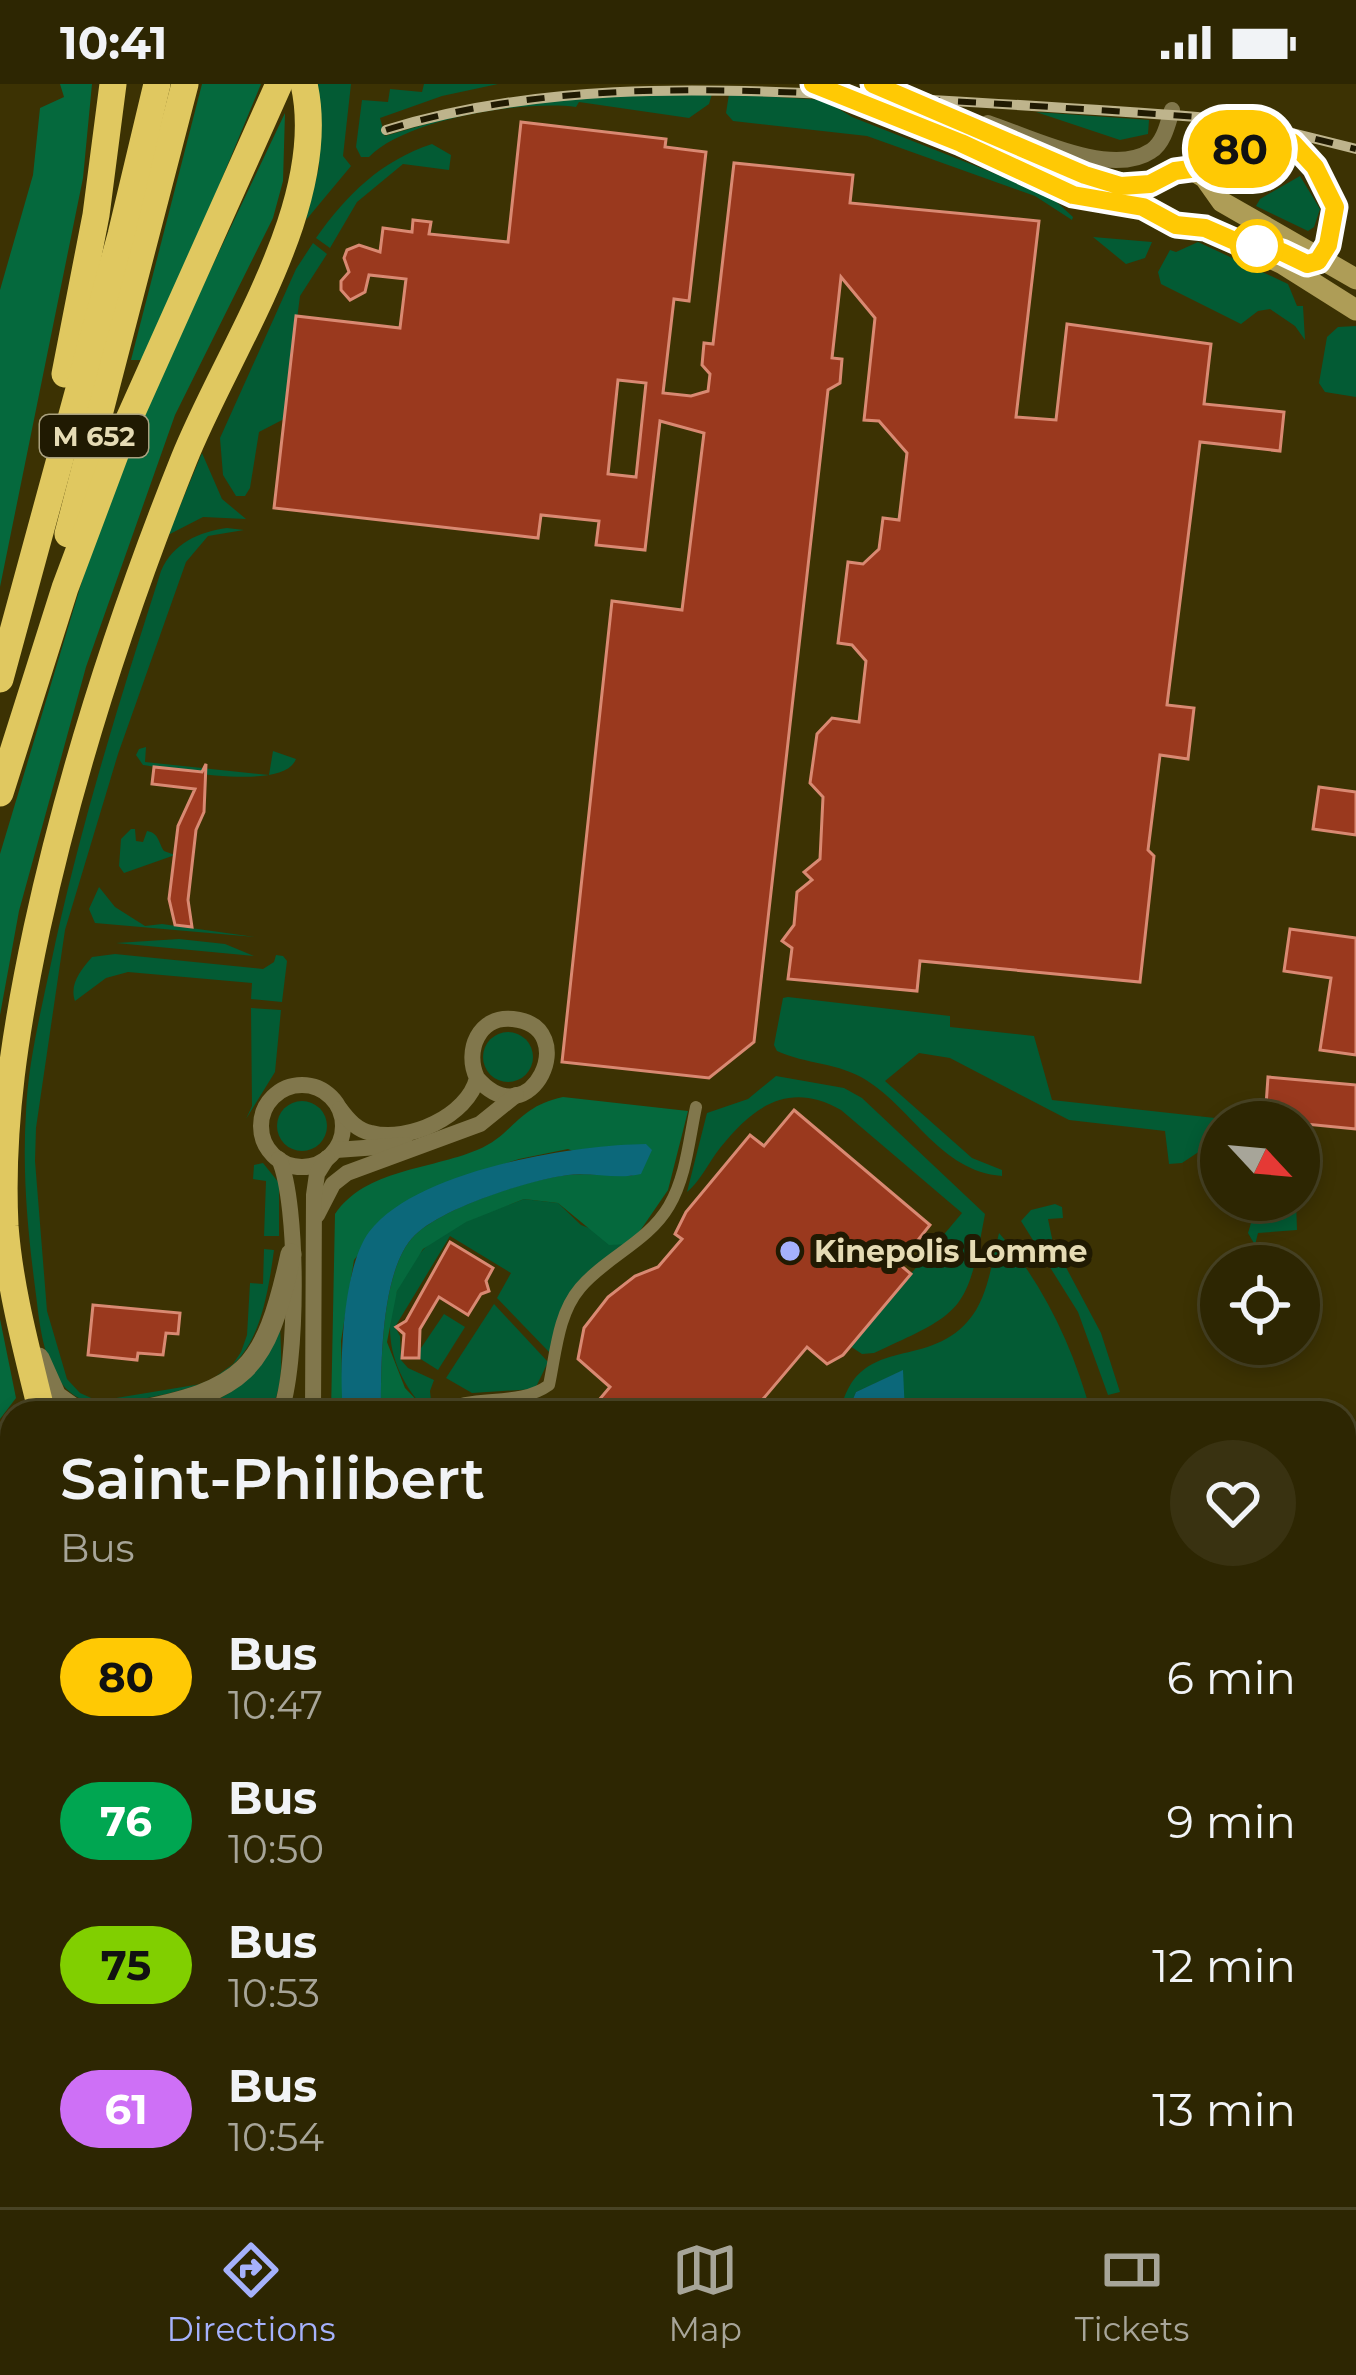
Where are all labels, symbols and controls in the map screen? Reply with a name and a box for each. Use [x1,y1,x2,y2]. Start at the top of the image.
text: 10:41 [60,15,168,70]
line badge: 80 [1186,110,1294,188]
text: 80 [1212,123,1268,175]
unlabelled marker [1232,221,1282,271]
road number: M 652 [40,415,148,457]
north arrow [1200,1101,1320,1221]
map controls [1200,1101,1320,1365]
place label: Kinepolis Lomme [814,1233,1088,1270]
marker: Kinepolis Lomme [777,1238,803,1264]
button: locate [1200,1245,1320,1365]
button: heart [1170,1440,1296,1566]
text: Saint-Philibert [60,1444,485,1513]
text: Bus [60,1524,135,1572]
text: Bus [228,1626,317,1681]
text: 6 min [1167,1650,1296,1705]
text: 80 [98,1651,154,1703]
text: 10:47 [228,1681,323,1729]
text: Bus [228,1770,317,1825]
text: 9 min [1167,1794,1296,1849]
text: 76 [100,1795,152,1847]
text: 10:50 [228,1825,324,1873]
text: Bus [228,1914,317,1969]
text: 12 min [1152,1938,1296,1993]
text: 75 [101,1939,151,1991]
text: 10:53 [228,1969,320,2017]
text: Bus [228,2058,317,2113]
text: 13 min [1152,2082,1296,2137]
text: 61 [104,2083,148,2135]
text: 10:54 [228,2113,324,2161]
tab: Directions [166,2237,336,2349]
tab: Map [669,2237,742,2349]
tab: Tickets [1075,2237,1189,2349]

